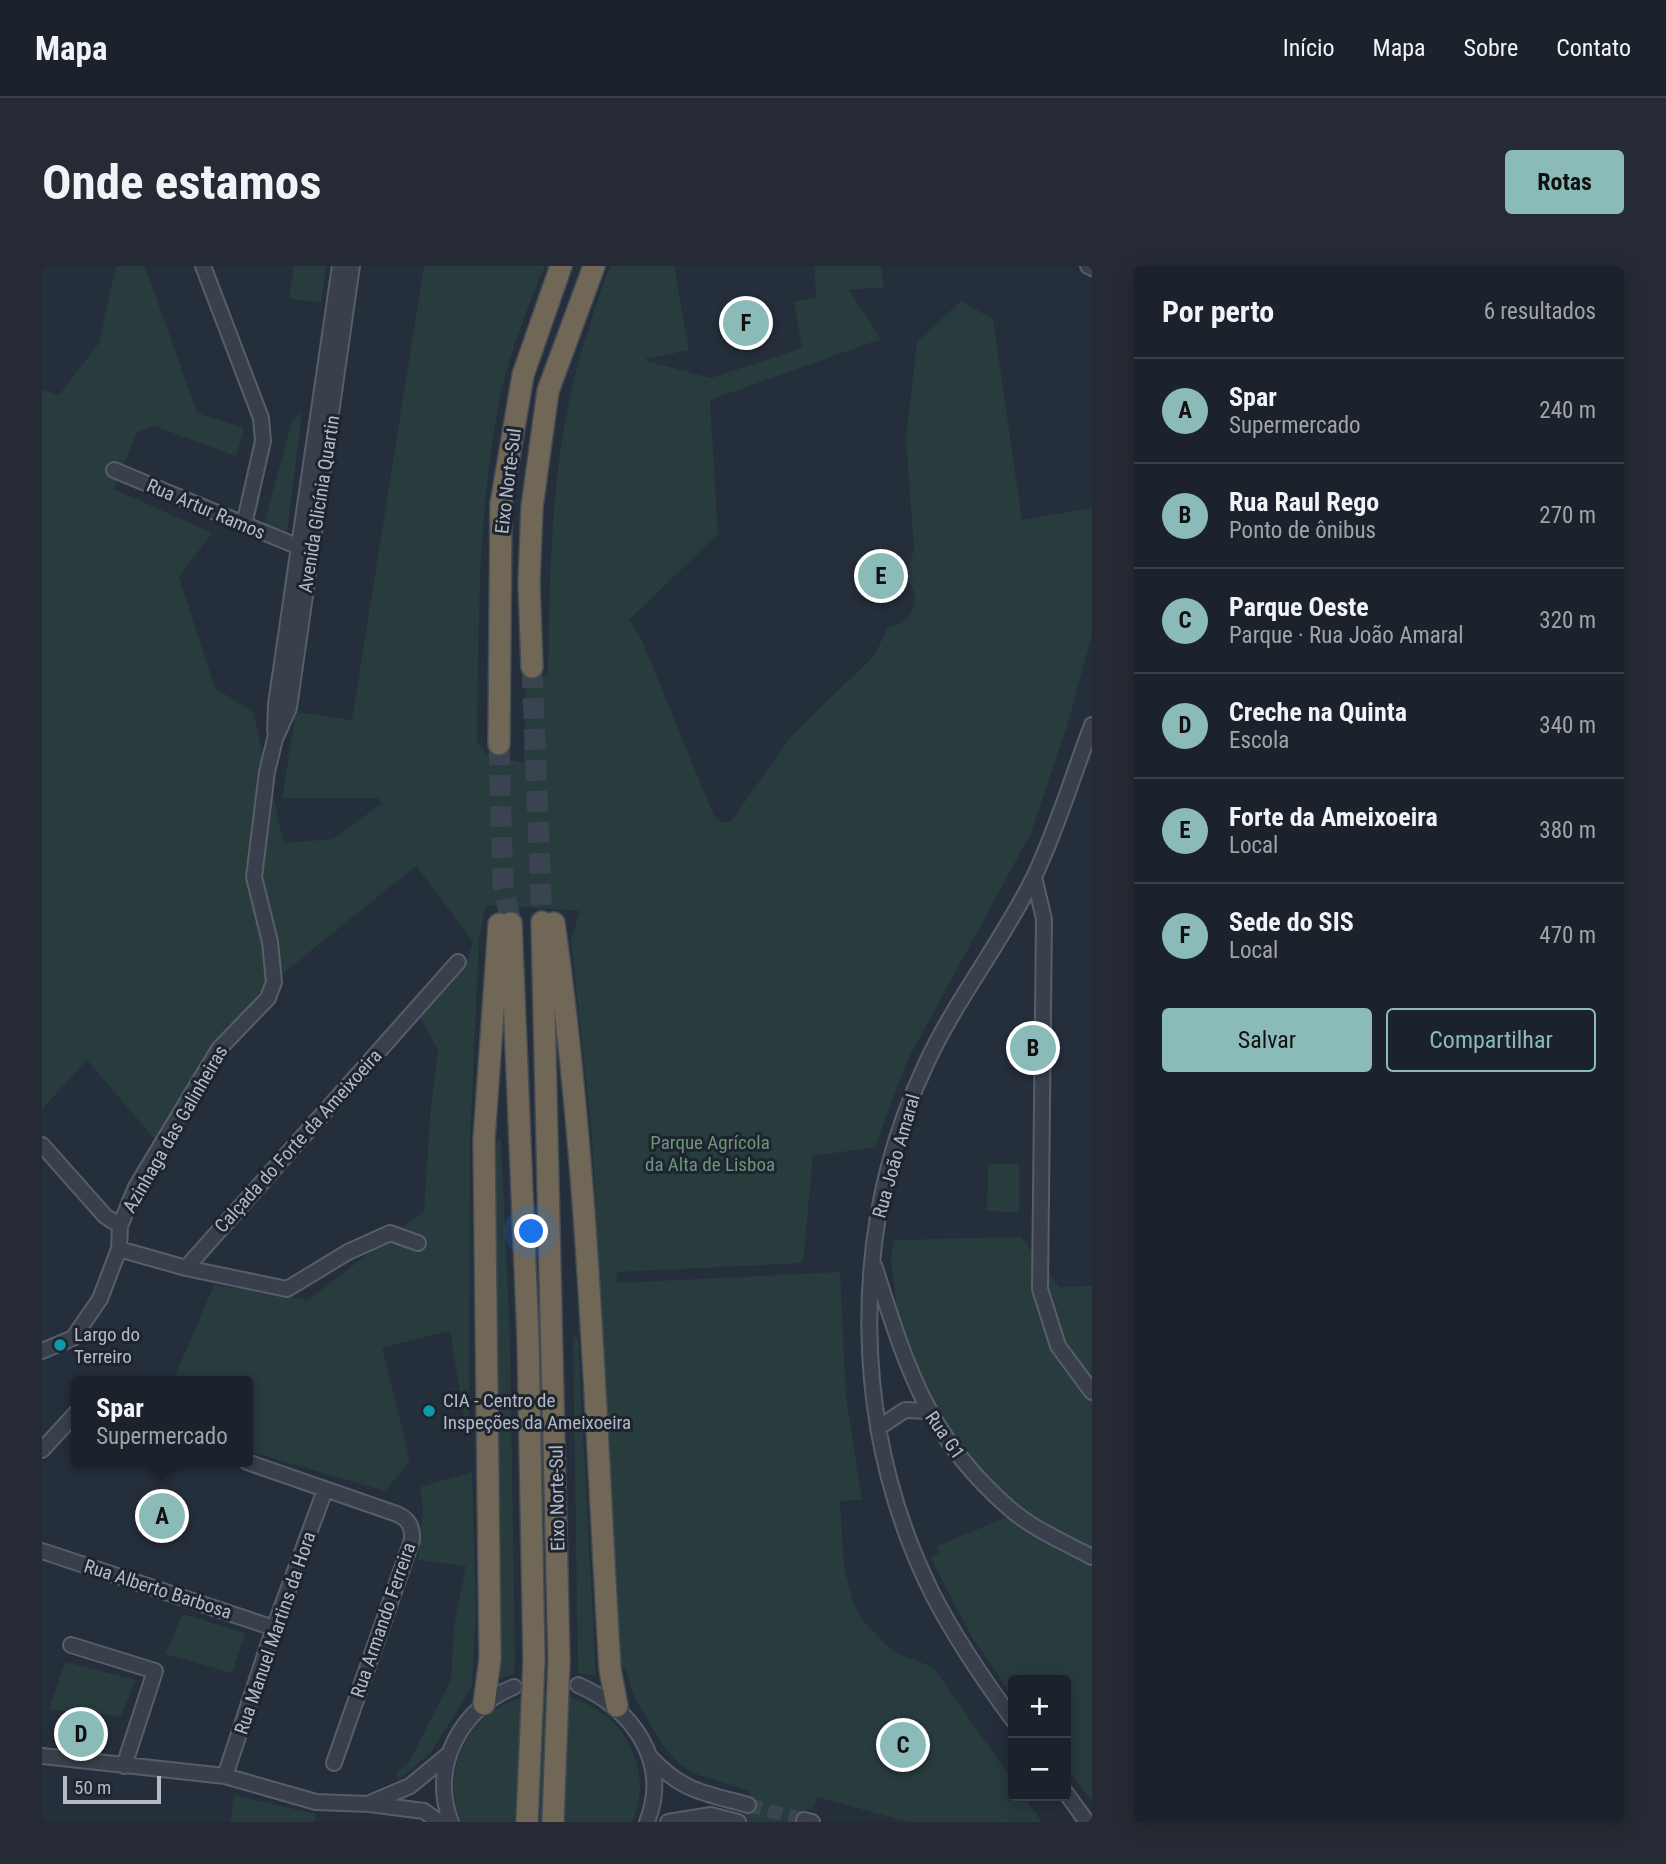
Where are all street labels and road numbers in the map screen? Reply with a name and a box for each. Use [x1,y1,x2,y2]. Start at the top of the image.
street label: Avenida Glicínia Quartin [294,414,344,594]
street label: Eixo Norte-Sul [490,427,526,535]
street label: Rua Artur Ramos [143,474,269,544]
street label: Azinhaga das Galinheiras [118,1041,232,1217]
street label: Calçada do Forte da Ameixoeira [210,1045,386,1237]
street label: Rua João Amaral [867,1091,925,1221]
street label: Rua G1 [920,1407,970,1463]
street label: Eixo Norte-Sul [545,1445,569,1551]
street label: Rua Manuel Martins da Hora [229,1529,321,1737]
street label: Rua Armando Ferreira [346,1539,420,1701]
street label: Rua Alberto Barbosa [81,1554,235,1624]

